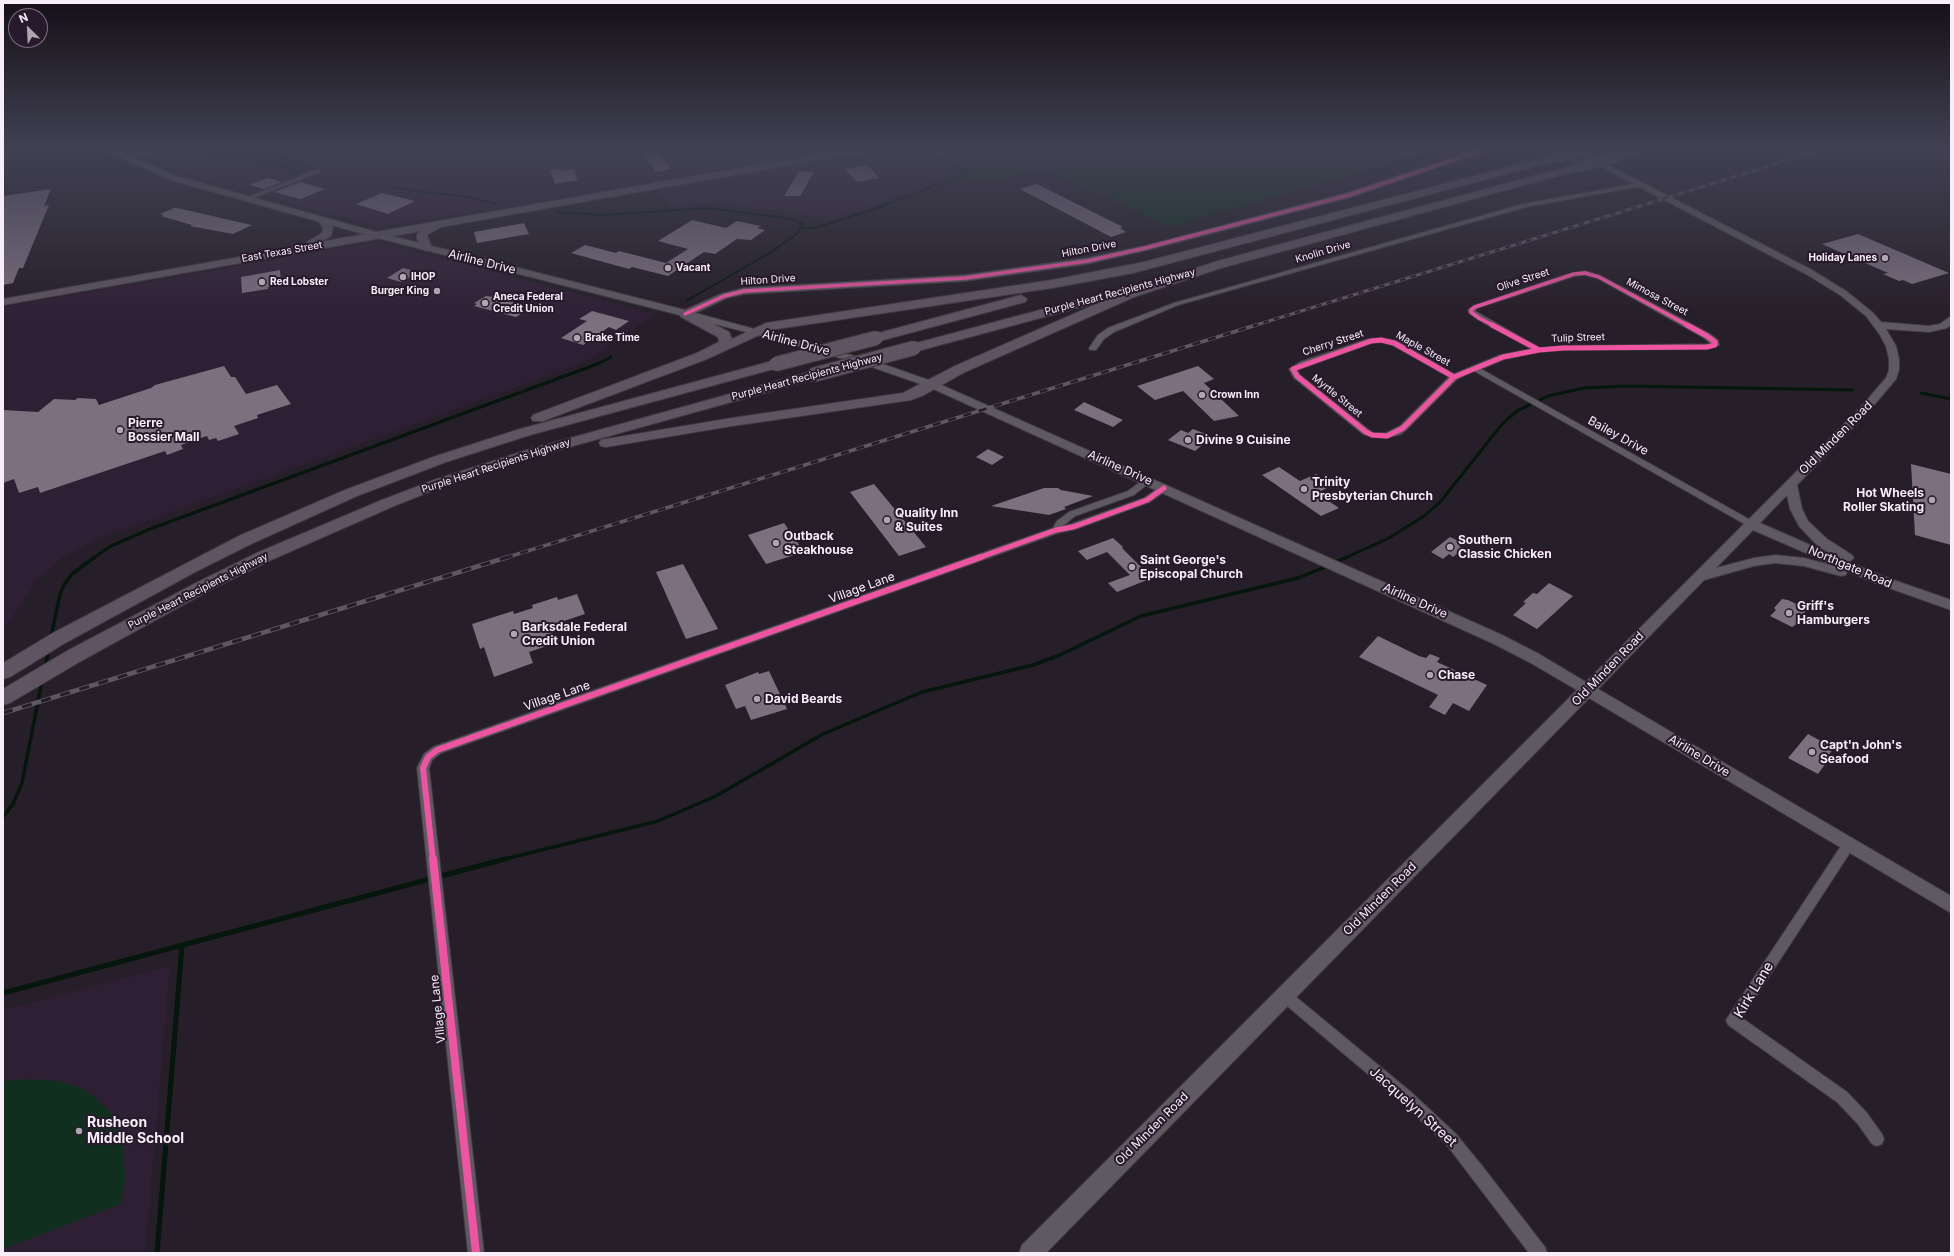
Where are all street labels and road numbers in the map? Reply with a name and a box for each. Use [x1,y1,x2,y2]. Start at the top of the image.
street label: Hilton Drive [1061,238,1117,260]
street label: Knolin Drive [1294,238,1352,266]
street label: East Texas Street [241,239,323,265]
street label: Airline Drive [447,247,517,277]
street label: Purple Heart Recipients Highway [1043,266,1197,318]
street label: Olive Street [1495,266,1551,294]
street label: Hilton Drive [740,272,796,288]
street label: Mimosa Street [1624,276,1690,318]
street label: Airline Drive [761,327,831,359]
street label: Cherry Street [1301,327,1365,359]
street label: Maple Street [1394,329,1452,369]
street label: Tulip Street [1551,331,1605,345]
street label: Purple Heart Recipients Highway [730,351,884,403]
street label: Myrtle Street [1309,372,1365,420]
street label: Old Minden Road [1796,398,1876,478]
street label: Bailey Drive [1585,413,1651,459]
street label: Purple Heart Recipients Highway [420,436,572,496]
street label: Airline Drive [1086,447,1154,489]
street label: Northgate Road [1806,543,1894,591]
street label: Purple Heart Recipients Highway [126,550,270,632]
street label: Village Lane [827,569,897,607]
street label: Airline Drive [1381,580,1449,622]
street label: Old Minden Road [1569,629,1647,709]
street label: Village Lane [522,678,592,714]
street label: Airline Drive [1666,732,1732,780]
street label: Old Minden Road [1340,859,1420,939]
street label: Kirk Lane [1731,959,1777,1021]
street label: Village Lane [427,974,449,1044]
street label: Jacquelyn Street [1366,1063,1460,1151]
street label: Old Minden Road [1112,1089,1192,1169]

